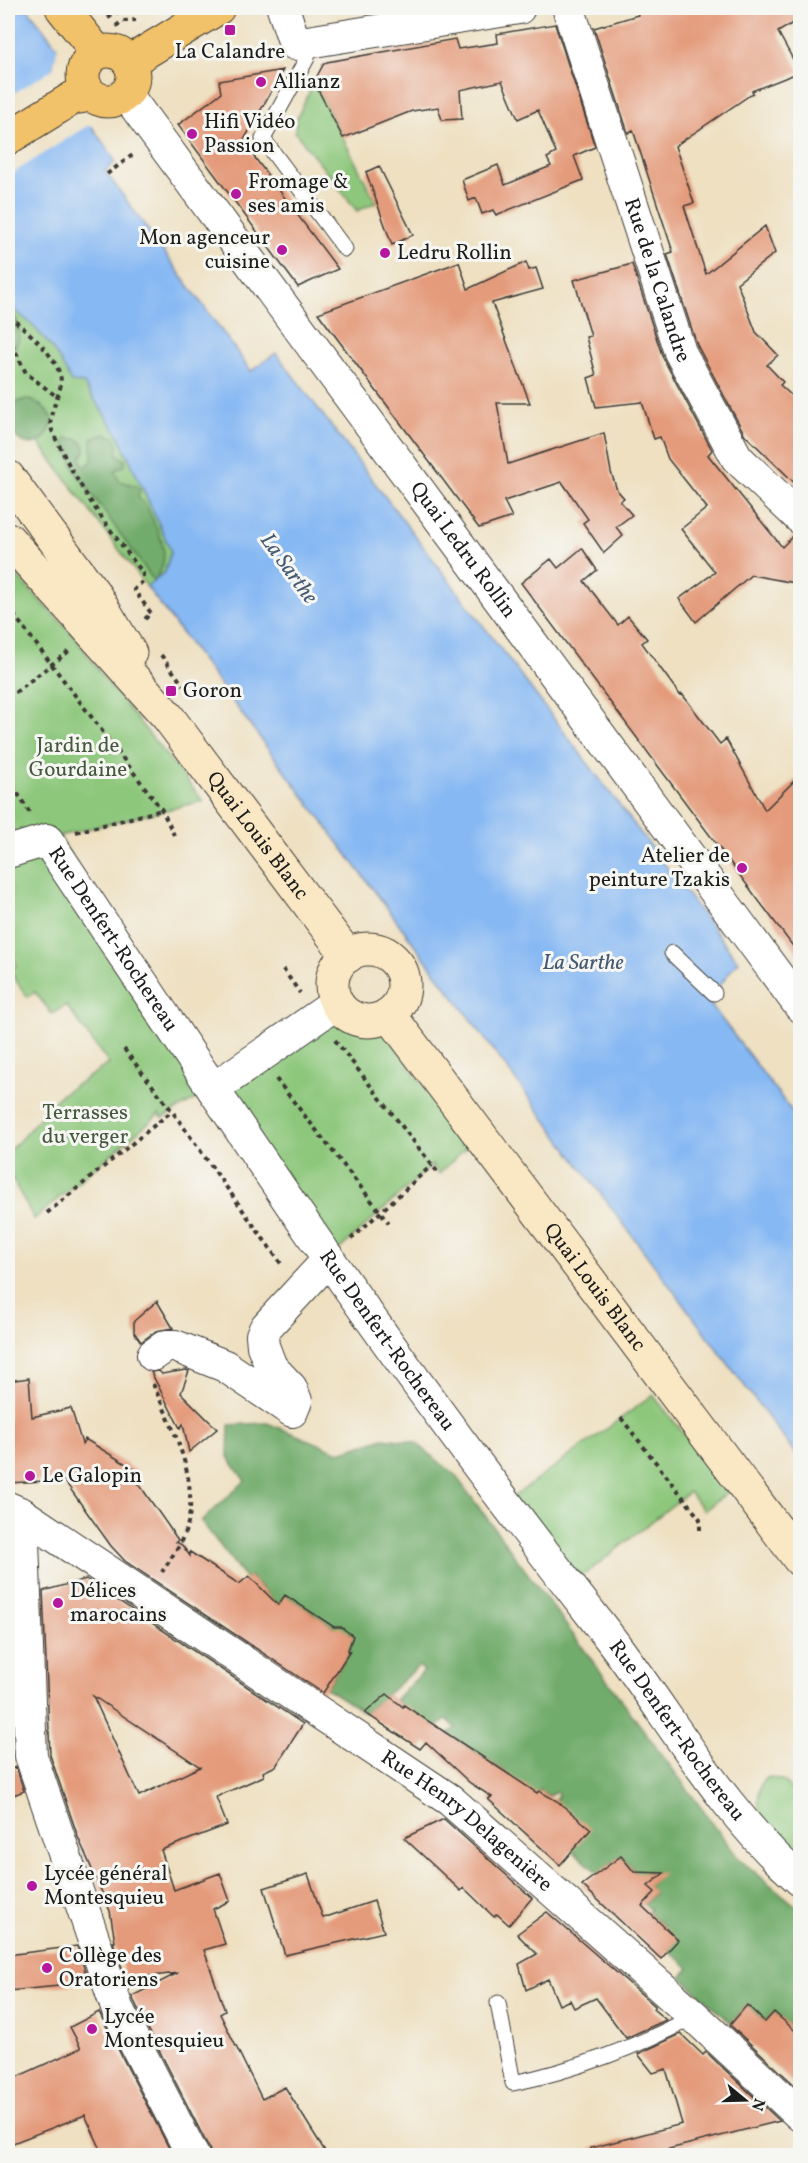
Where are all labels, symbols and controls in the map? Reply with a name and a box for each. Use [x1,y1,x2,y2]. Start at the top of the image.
marker: La Calandre [223,23,237,37]
place label: La Calandre [175,38,285,67]
place label: Allianz [273,68,340,97]
marker: Allianz [254,75,268,89]
place label: Hifi Vidéo Passion [204,108,296,161]
marker: Hifi Vidéo Passion [185,127,199,141]
place label: Fromage & ses amis [248,168,349,221]
marker: Fromage & ses amis [229,187,243,201]
street label: Rue de la Calandre [616,194,698,368]
place label: Mon agenceur cuisine [139,224,270,277]
place label: Ledru Rollin [397,239,512,268]
marker: Mon agenceur cuisine [275,243,289,257]
marker: Ledru Rollin [378,246,392,260]
street label: Quai Ledru Rollin [403,476,523,624]
water label: La Sarthe [252,527,324,611]
place label: Goron [183,677,242,706]
marker: Goron [164,684,178,698]
park label: Jardin de Gourdaine [29,732,127,785]
street label: Quai Louis Blanc [199,765,315,906]
street label: Rue Denfert-Rochereau [41,841,185,1038]
place label: Atelier de peinture Tzakis [589,842,730,895]
marker: Atelier de peinture Tzakis [735,861,749,875]
water label: La Sarthe [542,948,624,979]
park label: Terrasses du verger [42,1099,128,1152]
street label: Quai Louis Blanc [537,1217,653,1358]
street label: Rue Denfert-Rochereau [312,1244,462,1437]
place label: Le Galopin [42,1462,142,1491]
marker: Le Galopin [23,1469,37,1483]
place label: Délices marocains [70,1577,167,1630]
marker: Délices marocains [51,1596,65,1610]
street label: Rue Denfert-Rochereau [602,1634,752,1828]
street label: Rue Henry Delagenière [375,1743,559,1899]
place label: Lycée général Montesquieu [44,1860,168,1913]
marker: Lycée général Montesquieu [25,1879,39,1893]
place label: Collège des Oratoriens [59,1942,162,1995]
marker: Collège des Oratoriens [40,1961,54,1975]
place label: Lycée Montesquieu [104,2003,224,2056]
marker: Lycée Montesquieu [85,2022,99,2036]
north arrow [715,2070,775,2130]
text: N [745,2095,770,2114]

